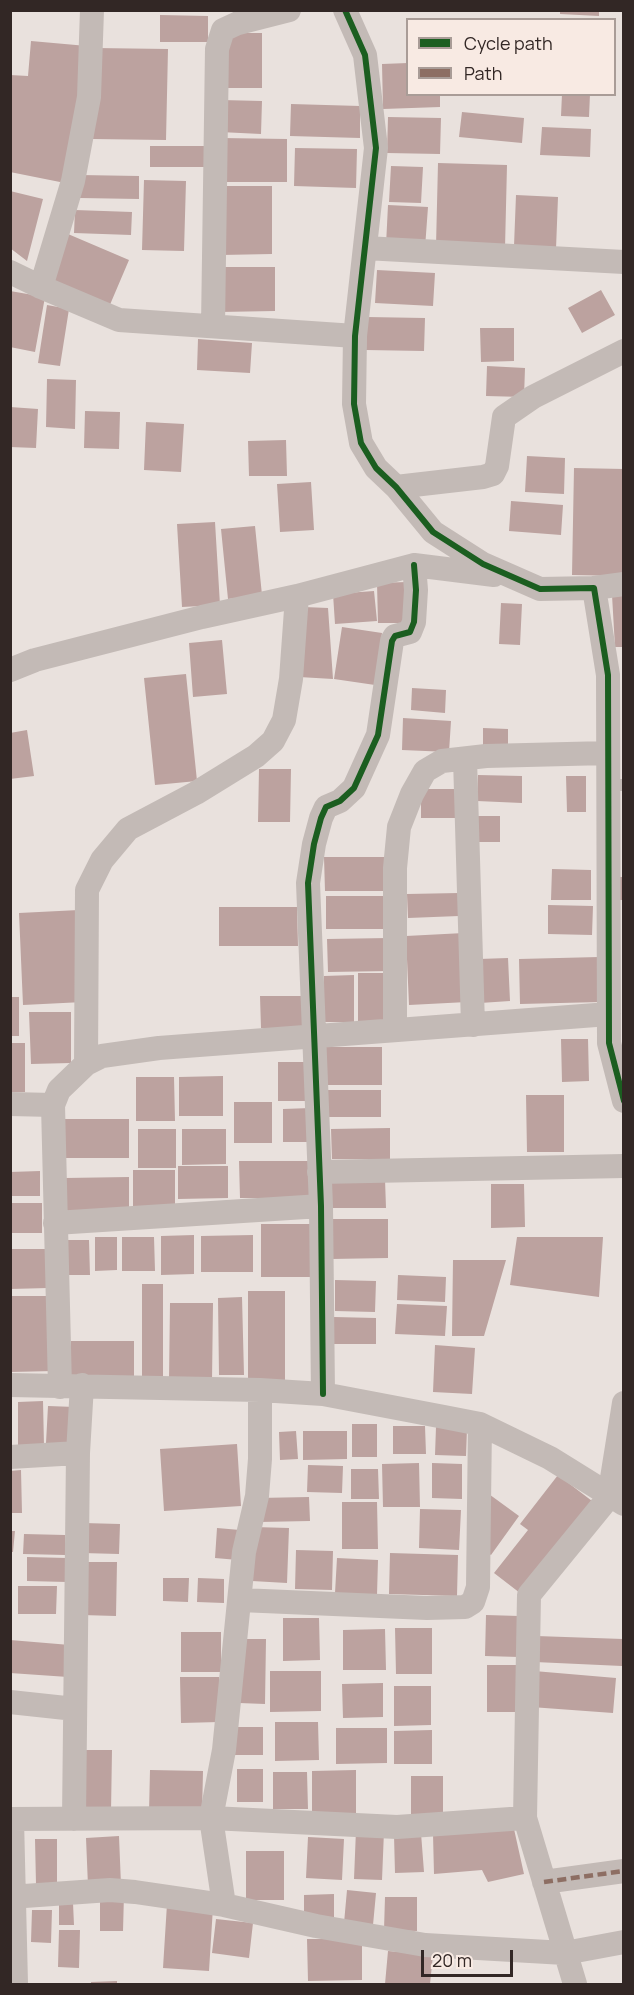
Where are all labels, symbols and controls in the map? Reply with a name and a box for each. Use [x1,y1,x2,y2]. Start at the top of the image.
legend [406,18,616,96]
text: Cycle path [464,31,553,55]
text: Path [464,61,502,85]
scale bar [424,1938,516,1976]
text: 20 m [432,1948,472,1972]

